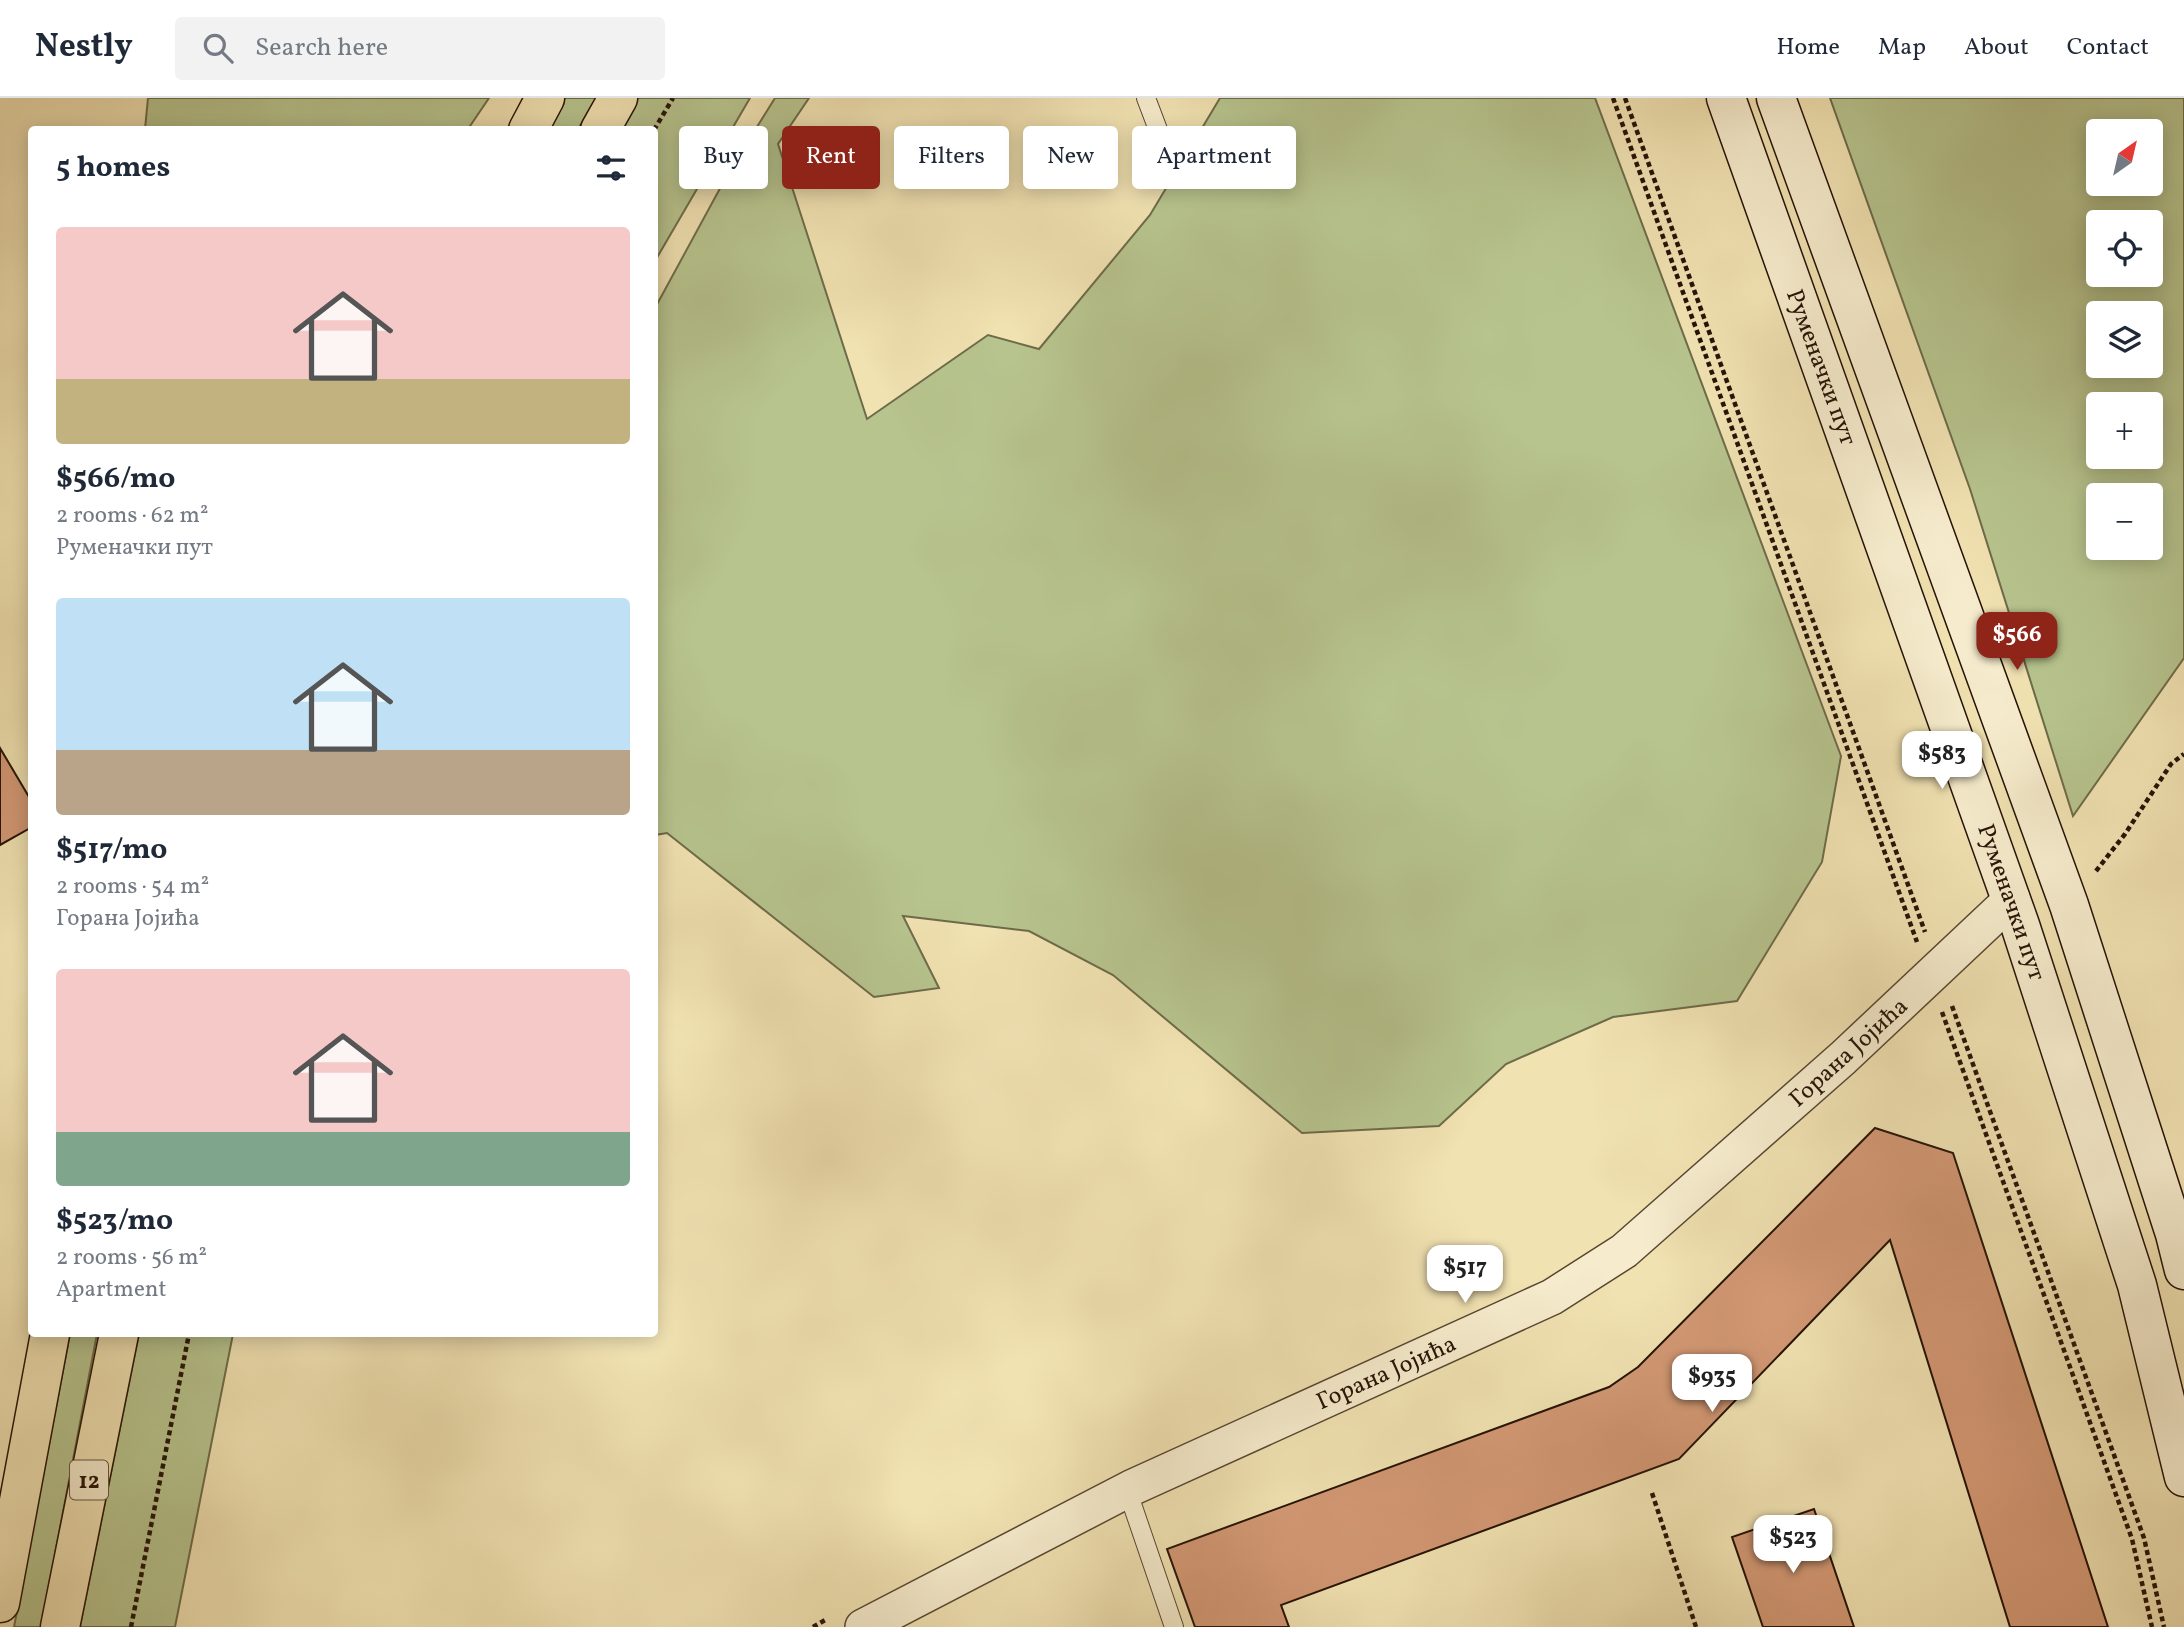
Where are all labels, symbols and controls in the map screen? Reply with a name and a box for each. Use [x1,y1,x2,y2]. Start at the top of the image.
search box [175,17,665,80]
text: Nestly [35,25,133,71]
icon: search [199,29,237,67]
text: Search here [255,30,388,66]
text: Home [1776,31,1840,65]
text: Map [1878,31,1926,65]
text: About [1964,31,2029,65]
text: Contact [2067,31,2149,65]
north arrow [2086,119,2163,196]
map controls [2086,119,2163,560]
chip: Buy [679,126,768,189]
chip: Rent [782,126,880,189]
chip: Filters [894,126,1009,189]
chip: New [1023,126,1118,189]
chip: Apartment [1132,126,1296,189]
text: 5 homes [56,147,170,189]
icon: filters [592,149,630,187]
button: locate [2086,210,2163,287]
icon: home [280,273,406,399]
street label: Руменачки пут [1776,285,1864,450]
button: layers [2086,301,2163,378]
button: + [2086,392,2163,469]
text: $566/mo [56,458,176,500]
button: − [2086,483,2163,560]
text: 2 rooms · 62 m² [56,500,208,532]
text: Руменачки пут [56,532,213,564]
pin: $566 [1976,612,2058,672]
text: $566 [1992,619,2042,651]
icon: home [280,644,406,770]
pin: $583 [1901,732,1983,791]
text: $583 [1918,738,1966,770]
street label: Руменачки пут [1967,820,2053,986]
text: $517/mo [56,829,167,871]
text: 2 rooms · 54 m² [56,871,209,903]
text: Горана Јојића [56,903,200,935]
street label: Горана Јојића [1782,991,1916,1116]
icon: home [280,1015,406,1141]
text: $523/mo [56,1200,173,1242]
text: 2 rooms · 56 m² [56,1242,207,1274]
pin: $517 [1424,1246,1506,1305]
text: $517 [1443,1252,1487,1284]
text: Apartment [56,1274,167,1306]
street label: Горана Јојића [1311,1328,1462,1420]
pin: $935 [1671,1354,1753,1414]
text: $935 [1688,1361,1736,1393]
road number: 12 [70,1460,108,1499]
pin: $523 [1752,1516,1834,1575]
text: $523 [1769,1522,1817,1554]

